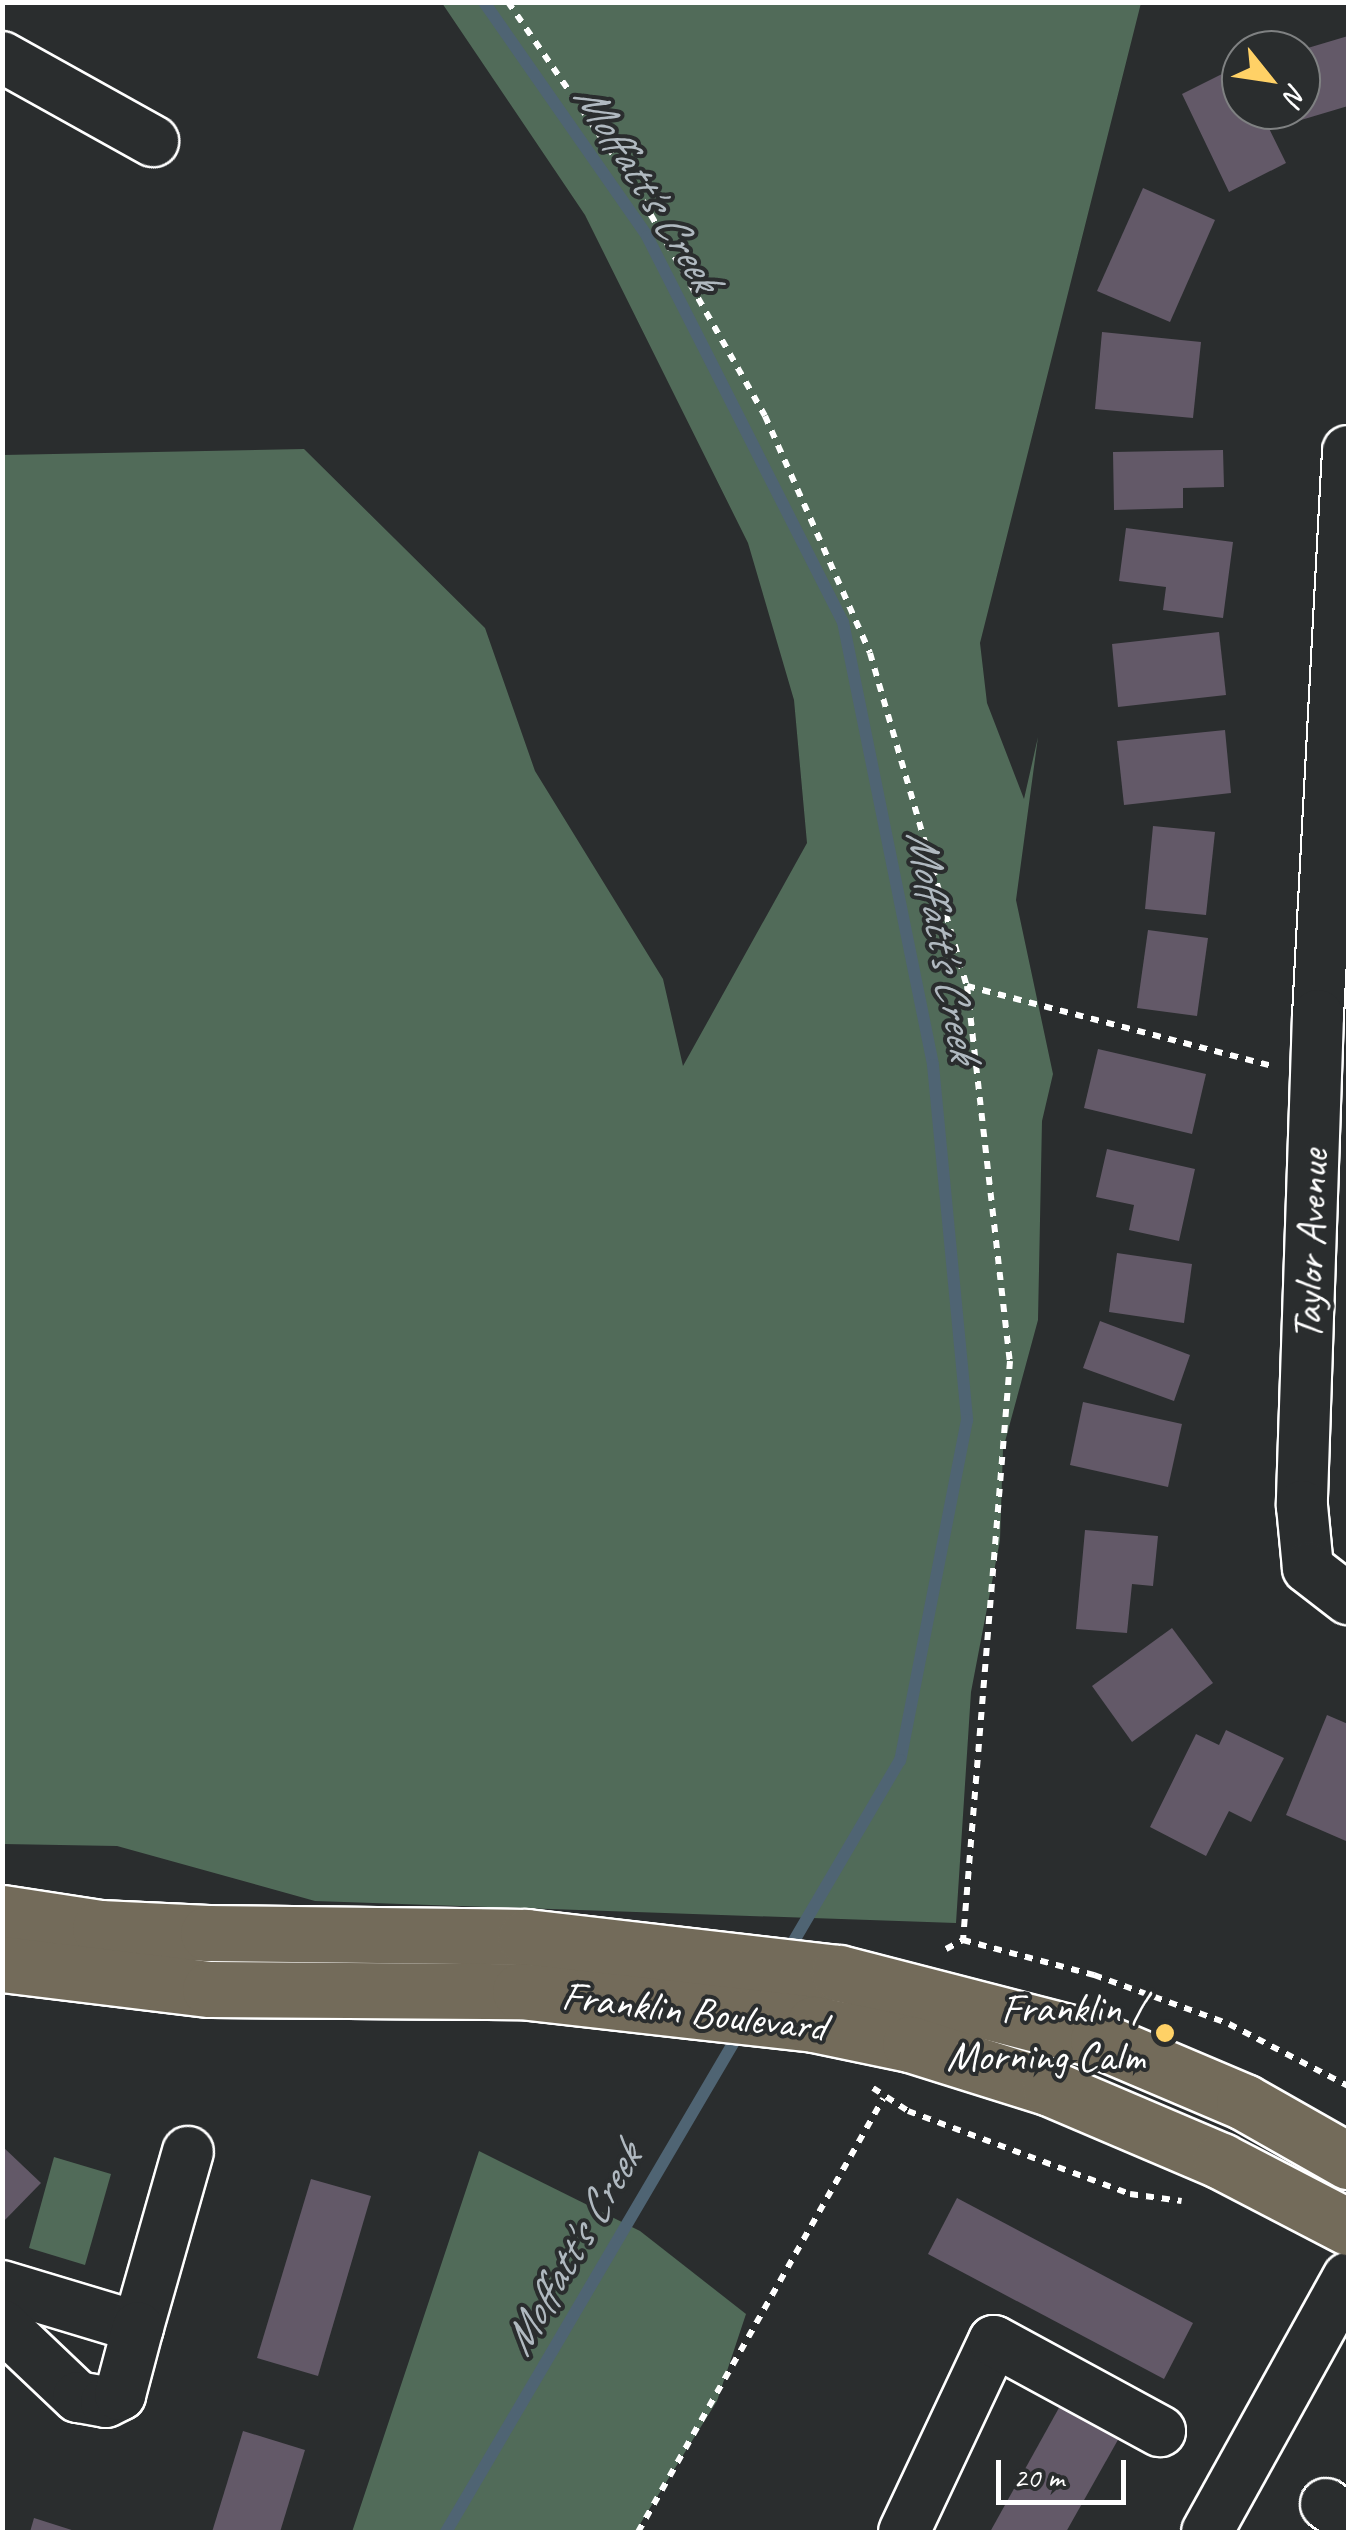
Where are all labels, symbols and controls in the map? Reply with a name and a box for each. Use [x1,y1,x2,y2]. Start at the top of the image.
north arrow [1221,30,1321,130]
water label: Moffatt's Creek [562,74,732,300]
text: N [1276,78,1315,111]
water label: Moffatt's Creek [894,825,992,1065]
street label: Taylor Avenue [1282,1149,1340,1341]
street label: Franklin Boulevard [558,1971,830,2053]
place label: Franklin / Morning Calm [943,1984,1145,2082]
marker: Franklin / Morning Calm [1154,2022,1176,2044]
water label: Moffatt's Creek [490,2136,654,2364]
scale bar [1001,2440,1131,2502]
text: 20 m [1013,2458,1064,2496]

